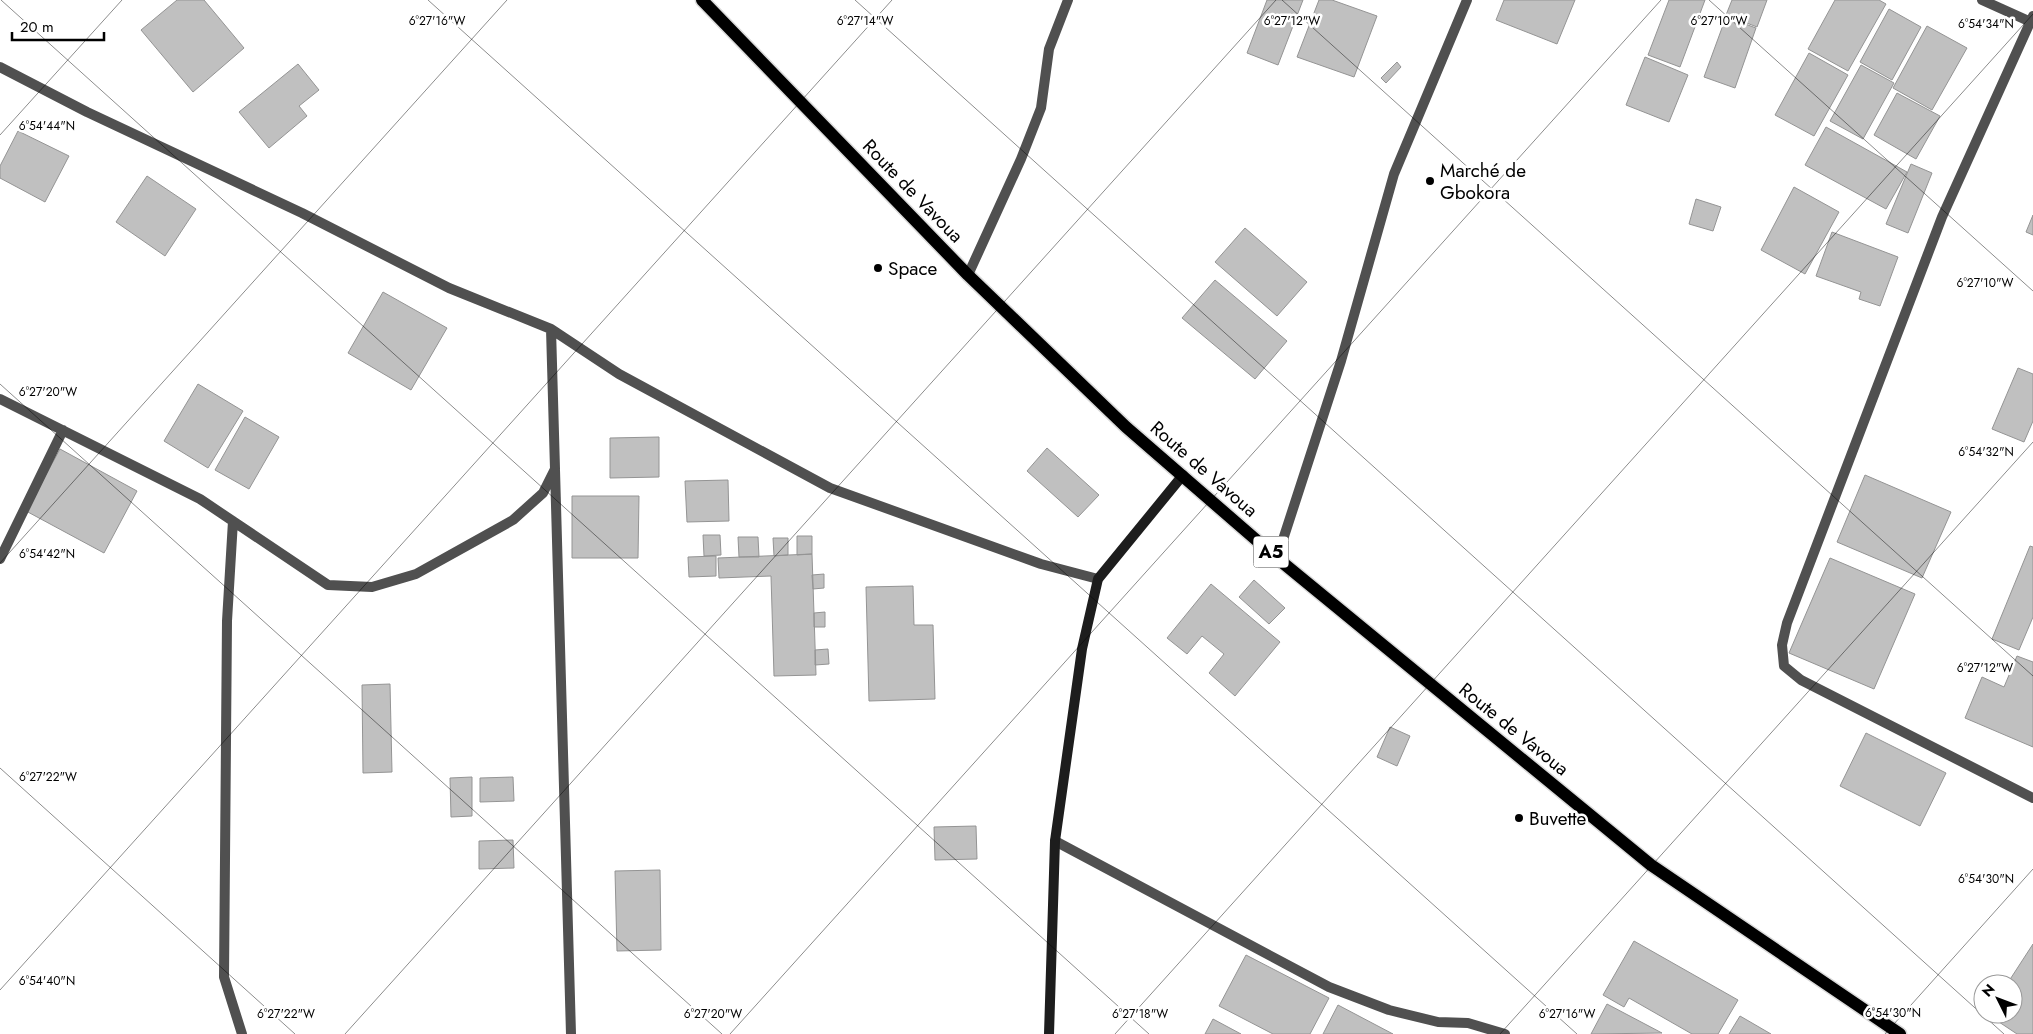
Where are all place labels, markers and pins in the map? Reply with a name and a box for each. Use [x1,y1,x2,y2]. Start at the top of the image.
place label: Marché de Gbokora [1440,157,1526,206]
marker: Marché de Gbokora [1424,175,1436,187]
place label: Space [888,255,937,282]
marker: Space [872,262,884,274]
place label: Buvette [1529,805,1587,832]
marker: Buvette [1513,812,1525,824]

